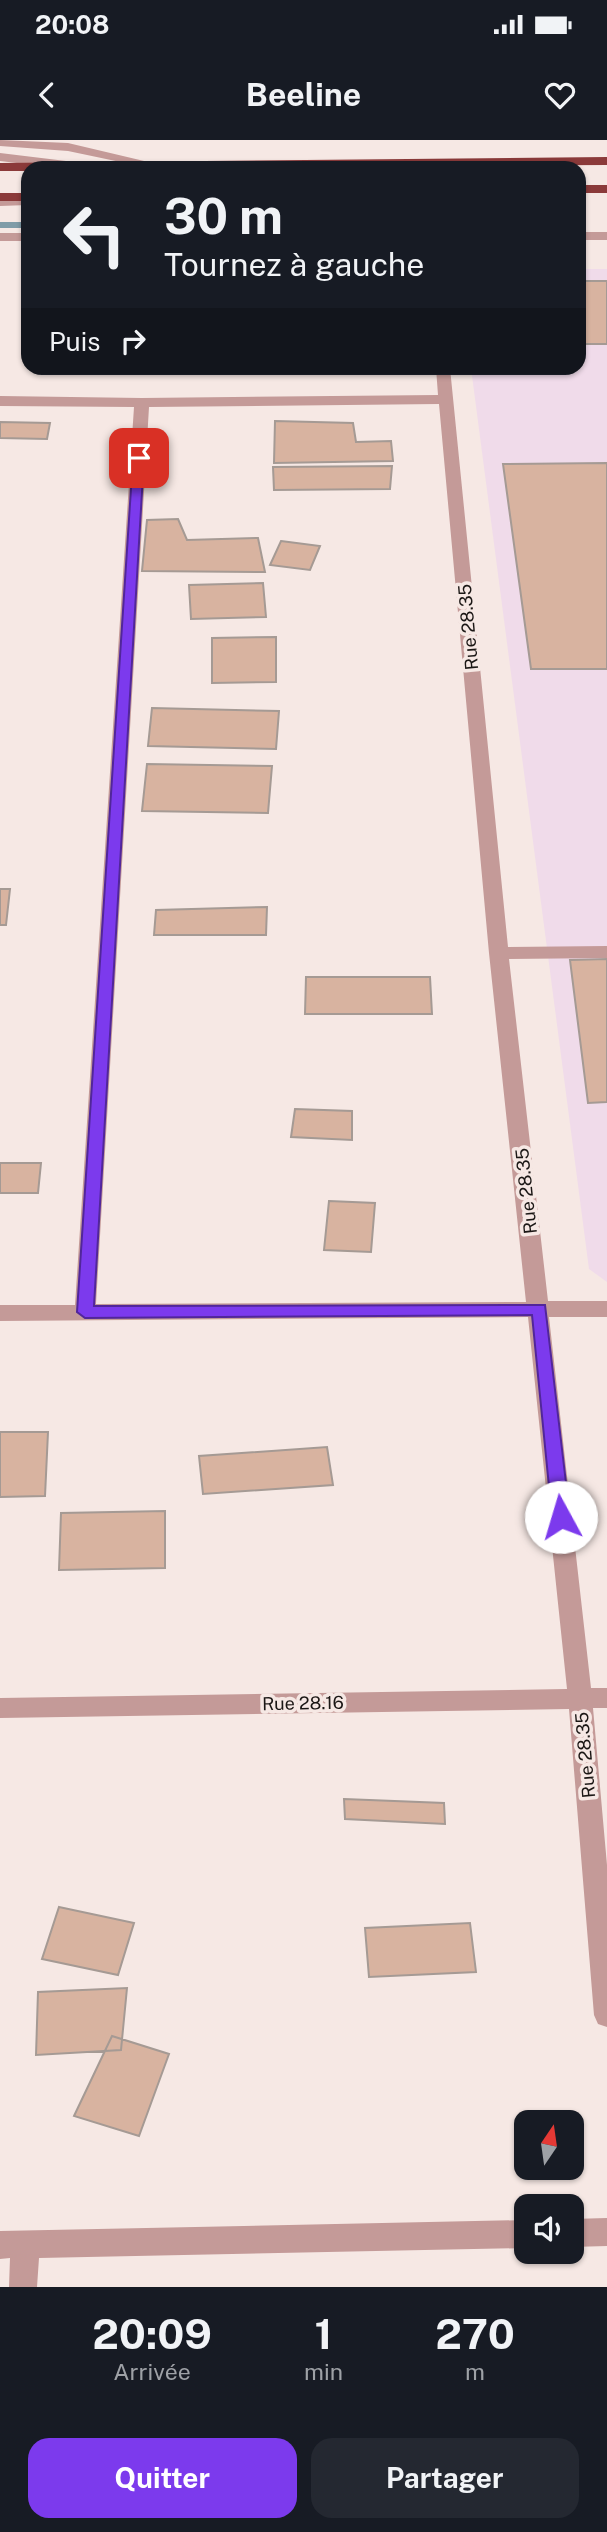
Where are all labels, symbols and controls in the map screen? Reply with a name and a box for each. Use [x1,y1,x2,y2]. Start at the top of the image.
text: 20:08 [35,9,109,40]
icon: back [28,76,66,114]
text: Beeline [246,76,361,113]
icon: heart [541,76,579,114]
text: 30 m [164,187,283,245]
icon: left [49,189,140,280]
text: Tournez à gauche [164,246,424,283]
icon: right [114,322,152,360]
text: Puis [49,326,100,357]
pin [109,428,169,488]
icon: arrive [120,439,158,477]
street label: Rue 28.35 [454,583,482,671]
street label: Rue 28.35 [511,1147,541,1235]
position arrow [524,1480,598,1554]
street label: Rue 28.16 [262,1692,344,1714]
street label: Rue 28.35 [571,1711,599,1799]
north arrow [514,2110,584,2180]
map controls [514,2110,584,2264]
button: sound [514,2194,584,2264]
text: 20:09 [92,2309,212,2358]
text: 1 [315,2309,333,2358]
text: 270 [435,2309,515,2358]
text: Arrivée [113,2358,191,2385]
text: min [304,2358,343,2385]
text: m [465,2358,485,2385]
button: Quitter [28,2438,297,2518]
button: Partager [311,2438,579,2518]

